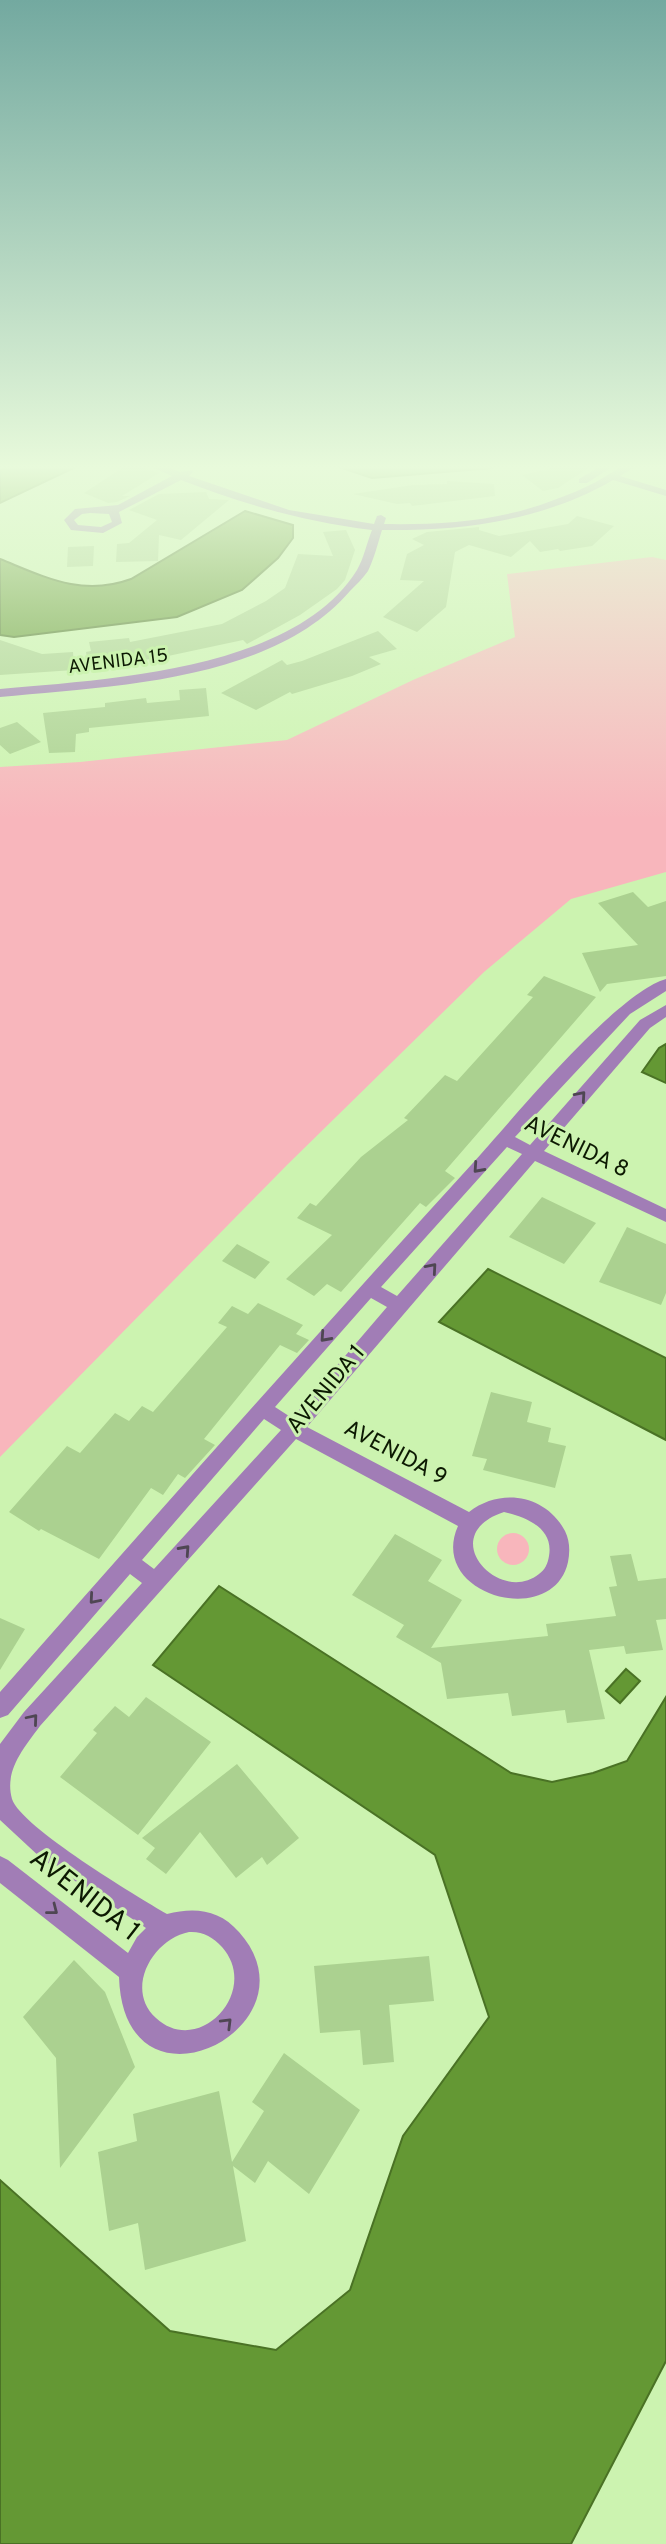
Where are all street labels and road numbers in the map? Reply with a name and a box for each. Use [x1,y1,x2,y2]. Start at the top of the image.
street label: AVENIDA 15 [67,644,169,680]
street label: AVENIDA 8 [519,1110,633,1186]
street label: AVENIDA 1 [281,1339,373,1441]
street label: AVENIDA 9 [338,1415,452,1493]
street label: AVENIDA 1 [21,1841,147,1951]

